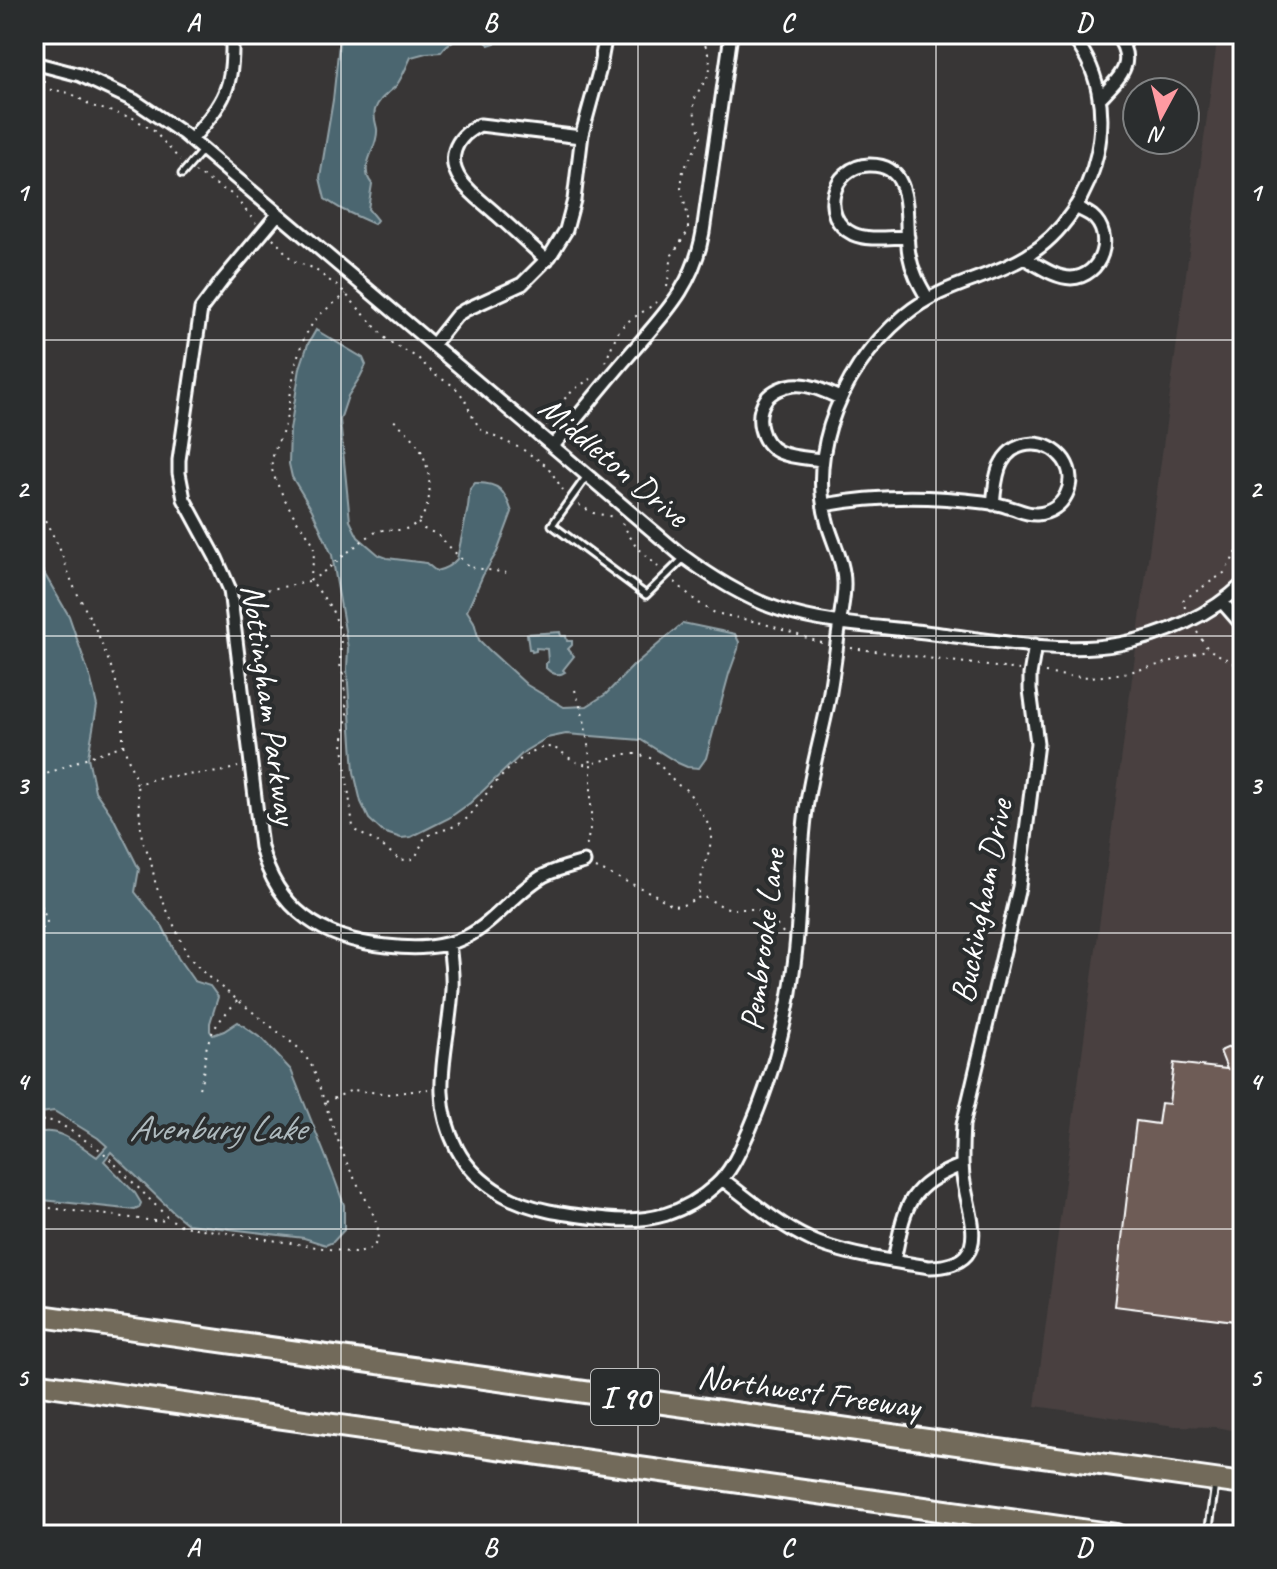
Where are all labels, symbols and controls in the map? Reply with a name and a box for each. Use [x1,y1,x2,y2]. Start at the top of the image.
text: A [186,6,201,39]
text: B [483,6,499,39]
text: C [781,6,797,39]
text: D [1076,6,1094,39]
north arrow [1121,76,1201,156]
text: N [1147,120,1167,150]
text: 1 [16,176,31,209]
text: 1 [1249,176,1264,209]
street label: Middleton Drive [530,386,699,537]
text: 2 [16,472,30,505]
text: 2 [1249,472,1263,505]
street label: Nottingham Parkway [232,581,308,829]
text: 3 [16,769,30,802]
text: 3 [1249,769,1263,802]
street label: Buckingham Drive [940,794,1022,1006]
street label: Pembrooke Lane [730,845,795,1033]
text: 4 [16,1065,31,1098]
text: 4 [1249,1065,1264,1098]
water label: Avenbury Lake [129,1105,310,1151]
street label: Northwest Freeway [695,1354,926,1428]
text: 5 [16,1361,30,1394]
text: 5 [1249,1361,1263,1394]
road number: I 90 [591,1369,659,1425]
text: A [186,1531,201,1564]
text: B [483,1531,499,1564]
text: C [781,1531,797,1564]
text: D [1076,1531,1094,1564]

